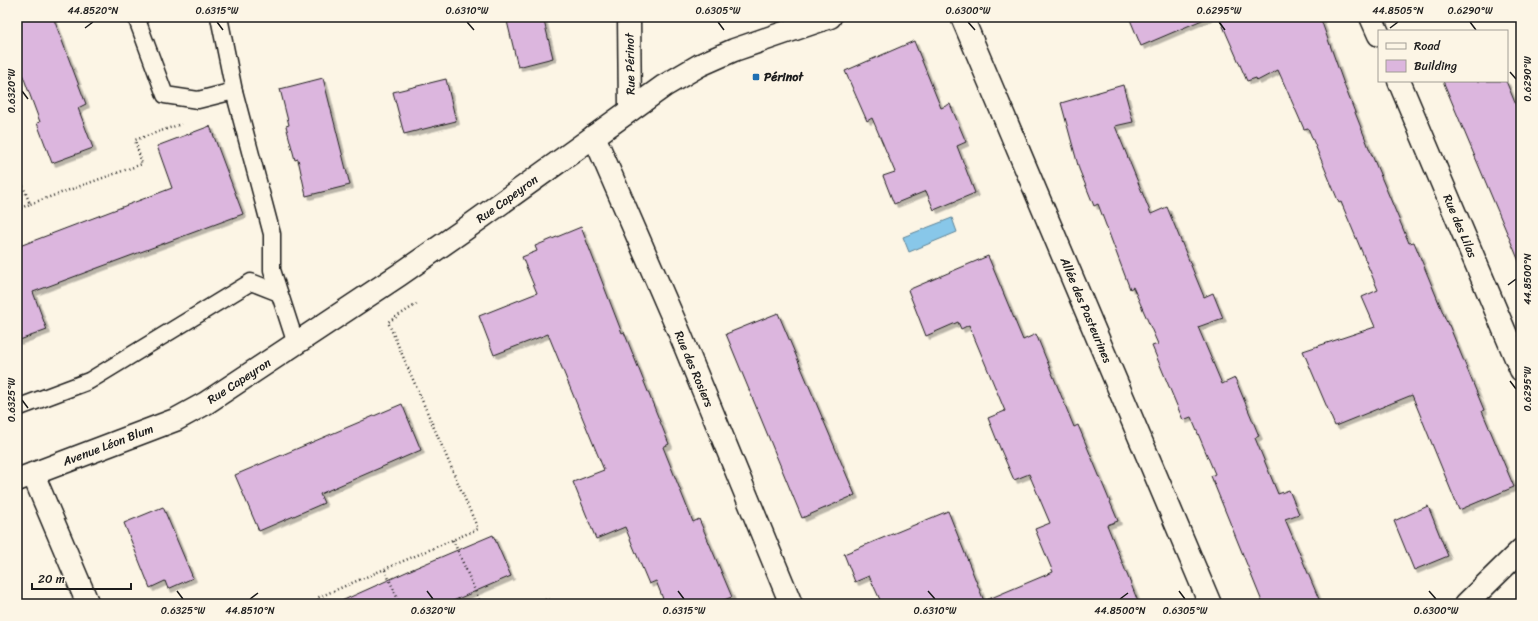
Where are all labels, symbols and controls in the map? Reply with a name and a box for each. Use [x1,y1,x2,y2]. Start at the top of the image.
text: 44.8520°N [68,2,119,20]
text: 0.6315°W [196,2,239,20]
text: 0.6310°W [445,2,489,20]
text: 0.6305°W [696,2,741,20]
text: 0.6300°W [945,2,991,20]
text: 0.6295°W [1196,2,1242,20]
text: 44.8505°N [1372,2,1424,20]
text: 0.6290°W [1447,2,1493,20]
legend [1378,30,1508,82]
street label: Rue Périnot [618,32,642,95]
text: Road [1414,35,1441,57]
text: Building [1414,55,1457,77]
text: 0.6290°W [1519,56,1537,102]
place label: Périnot [764,66,804,88]
text: 0.6320°W [3,68,21,113]
marker: Périnot [751,72,761,82]
street label: Rue Capeyron [471,168,543,229]
street label: Rue des Lilas [1437,191,1484,262]
street label: Allée des Pasteurines [1053,253,1118,367]
text: 44.8500°N [1519,253,1537,305]
street label: Rue des Rosiers [668,327,720,411]
street label: Rue Capeyron [203,352,276,410]
text: 0.6295°W [1519,366,1537,412]
text: 0.6325°W [3,378,21,422]
street label: Avenue Léon Blum [59,418,157,473]
scale bar [32,565,131,591]
text: 20 m [38,568,65,590]
text: 0.6325°W [161,602,205,620]
text: 44.8510°N [225,602,275,620]
text: 0.6320°W [411,602,456,620]
text: 0.6315°W [663,602,706,620]
text: 0.6310°W [913,602,957,620]
text: 44.8500°N [1094,602,1146,620]
text: 0.6305°W [1163,602,1208,620]
text: 0.6300°W [1413,602,1459,620]

